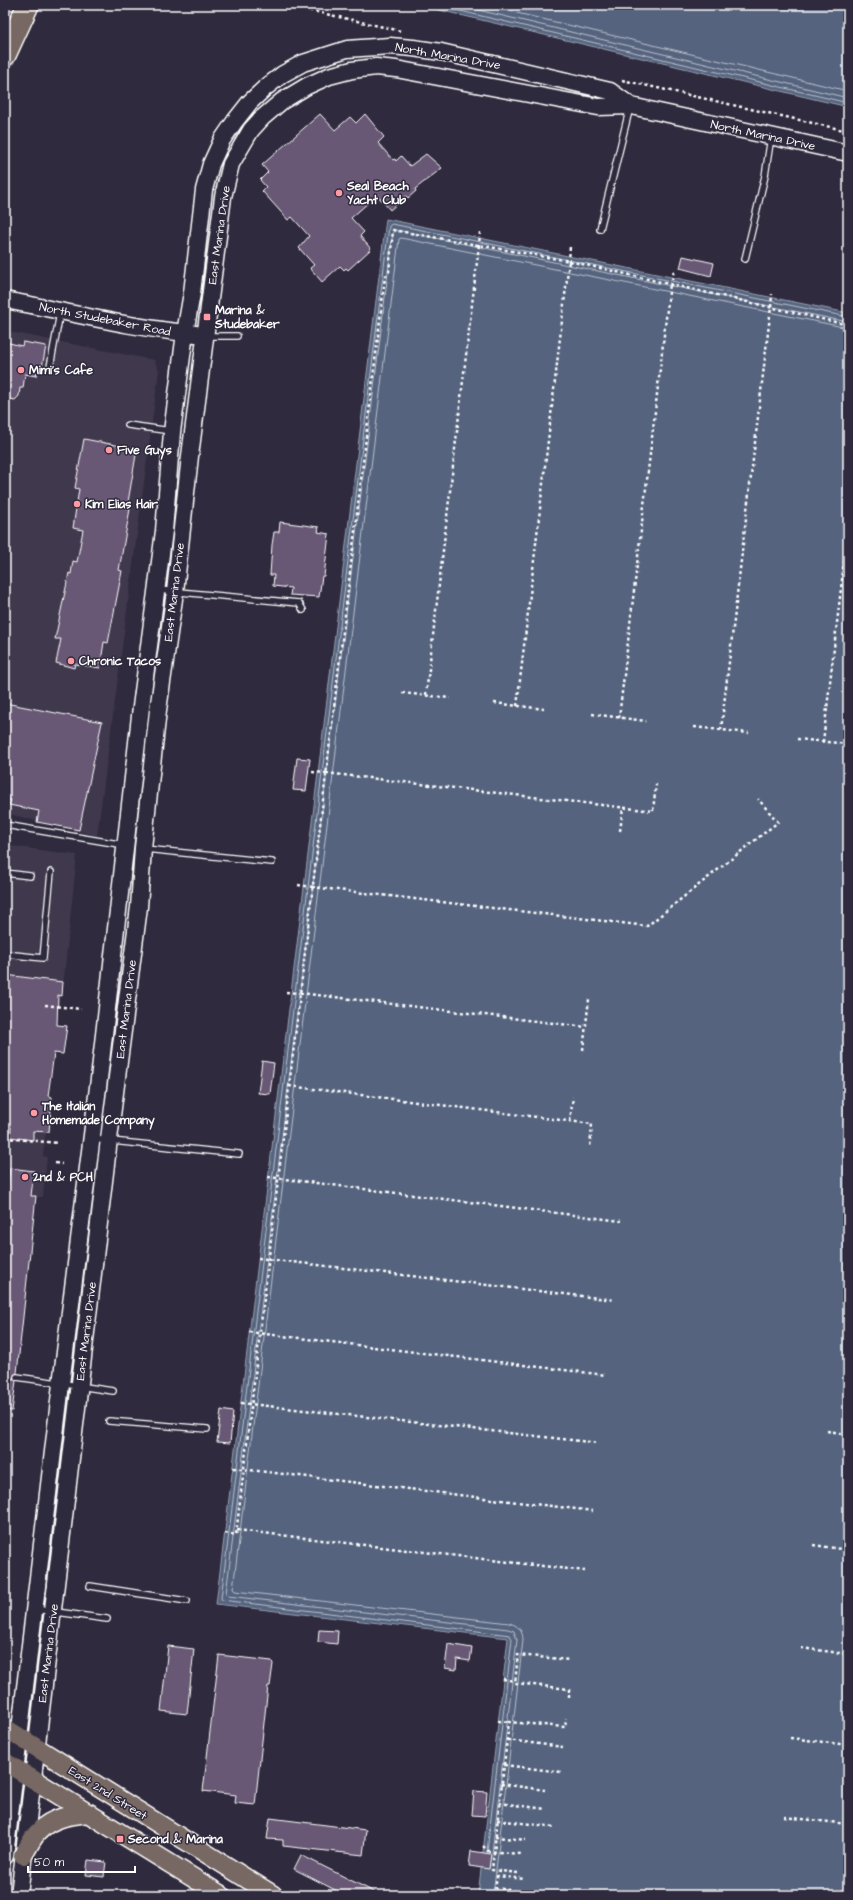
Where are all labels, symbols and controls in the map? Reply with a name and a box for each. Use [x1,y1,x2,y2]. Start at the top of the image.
street label: North Marina Drive [394,39,502,74]
street label: North Marina Drive [709,116,817,155]
place label: Seal Beach Yacht Club [346,178,410,209]
street label: East Marina Drive [204,184,235,285]
marker: Seal Beach Yacht Club [334,188,344,198]
street label: North Studebaker Road [38,298,172,341]
place label: Marina & Studebaker [214,302,280,333]
marker: Marina & Studebaker [202,312,212,322]
place label: Mimi's Cafe [29,362,93,379]
marker: Mimi's Cafe [16,365,26,375]
place label: Five Guys [117,442,172,460]
marker: Five Guys [104,445,114,455]
place label: Kim Elias Hair [85,496,158,513]
marker: Kim Elias Hair [72,499,82,509]
street label: East Marina Drive [160,541,189,642]
place label: Chronic Tacos [79,653,161,670]
marker: Chronic Tacos [66,656,76,666]
street label: East Marina Drive [112,958,141,1059]
place label: The Italian Homemade Company [41,1098,155,1130]
marker: The Italian Homemade Company [29,1108,39,1118]
place label: 2nd & PCH [32,1169,94,1186]
marker: 2nd & PCH [20,1172,30,1182]
street label: East Marina Drive [72,1280,101,1381]
street label: East Marina Drive [34,1602,63,1703]
street label: East 2nd Street [65,1762,150,1824]
place label: Second & Marina [127,1831,224,1848]
marker: Second & Marina [115,1834,125,1844]
scale bar [28,1848,135,1874]
text: 50 m [34,1854,65,1871]

